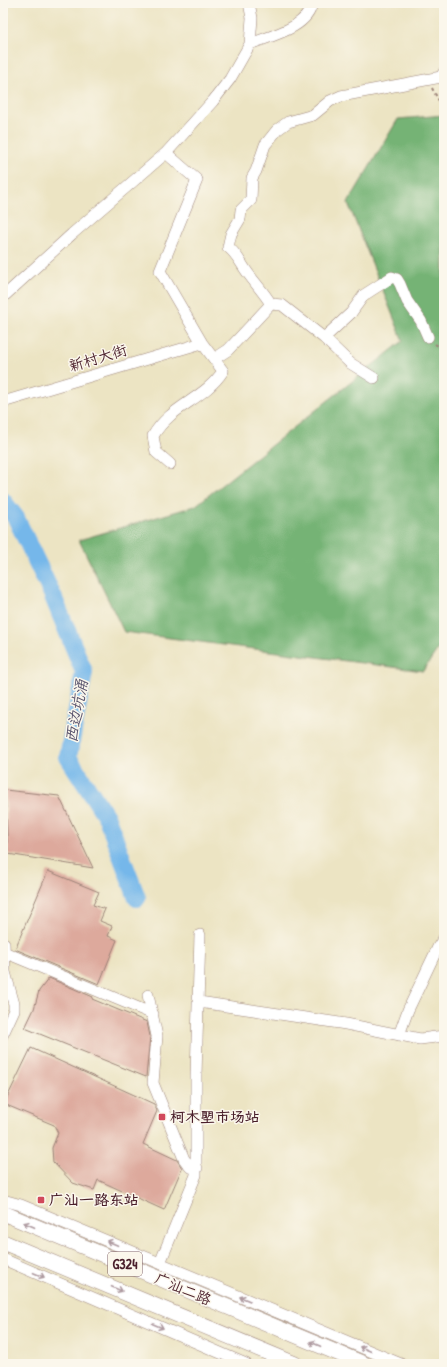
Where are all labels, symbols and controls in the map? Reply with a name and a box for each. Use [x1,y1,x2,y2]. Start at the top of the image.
street label: 新村大街 [66,339,130,376]
water label: 西边坑涌 [60,677,93,744]
place label: 柯木塱市场站 [170,1106,260,1127]
marker: 柯木塱市场站 [157,1112,167,1122]
place label: 广汕一路东站 [49,1189,139,1210]
marker: 广汕一路东站 [36,1195,46,1205]
one-way arrow [24,1220,36,1228]
one-way arrow [107,1239,119,1247]
road number: G324 [108,1252,142,1276]
street label: 广汕二路 [151,1267,215,1310]
one-way arrow [32,1272,44,1279]
one-way arrow [110,1286,122,1294]
one-way arrow [239,1295,251,1303]
one-way arrow [152,1323,164,1331]
one-way arrow [309,1339,321,1347]
one-way arrow [359,1345,371,1353]

